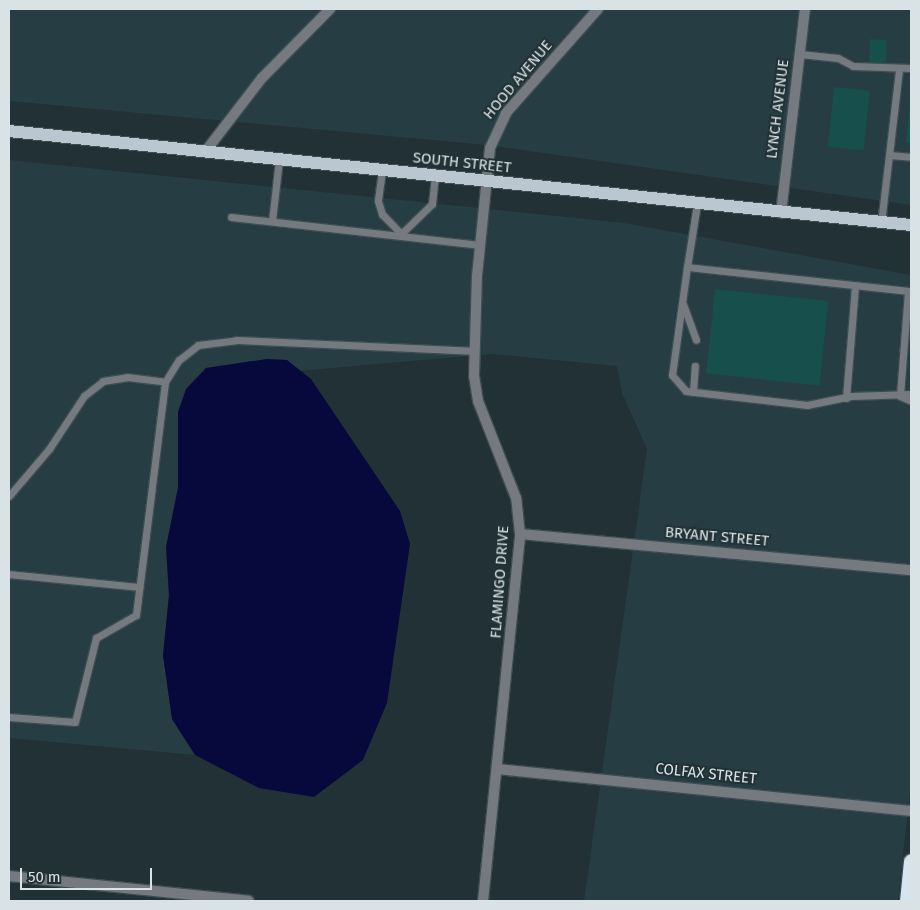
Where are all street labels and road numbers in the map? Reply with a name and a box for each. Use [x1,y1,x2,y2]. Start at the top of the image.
street label: HOOD AVENUE [480,37,556,123]
street label: LYNCH AVENUE [763,58,793,160]
street label: SOUTH STREET [412,149,512,177]
street label: BRYANT STREET [664,523,770,551]
street label: FLAMINGO DRIVE [487,525,513,639]
street label: COLFAX STREET [654,760,758,788]

